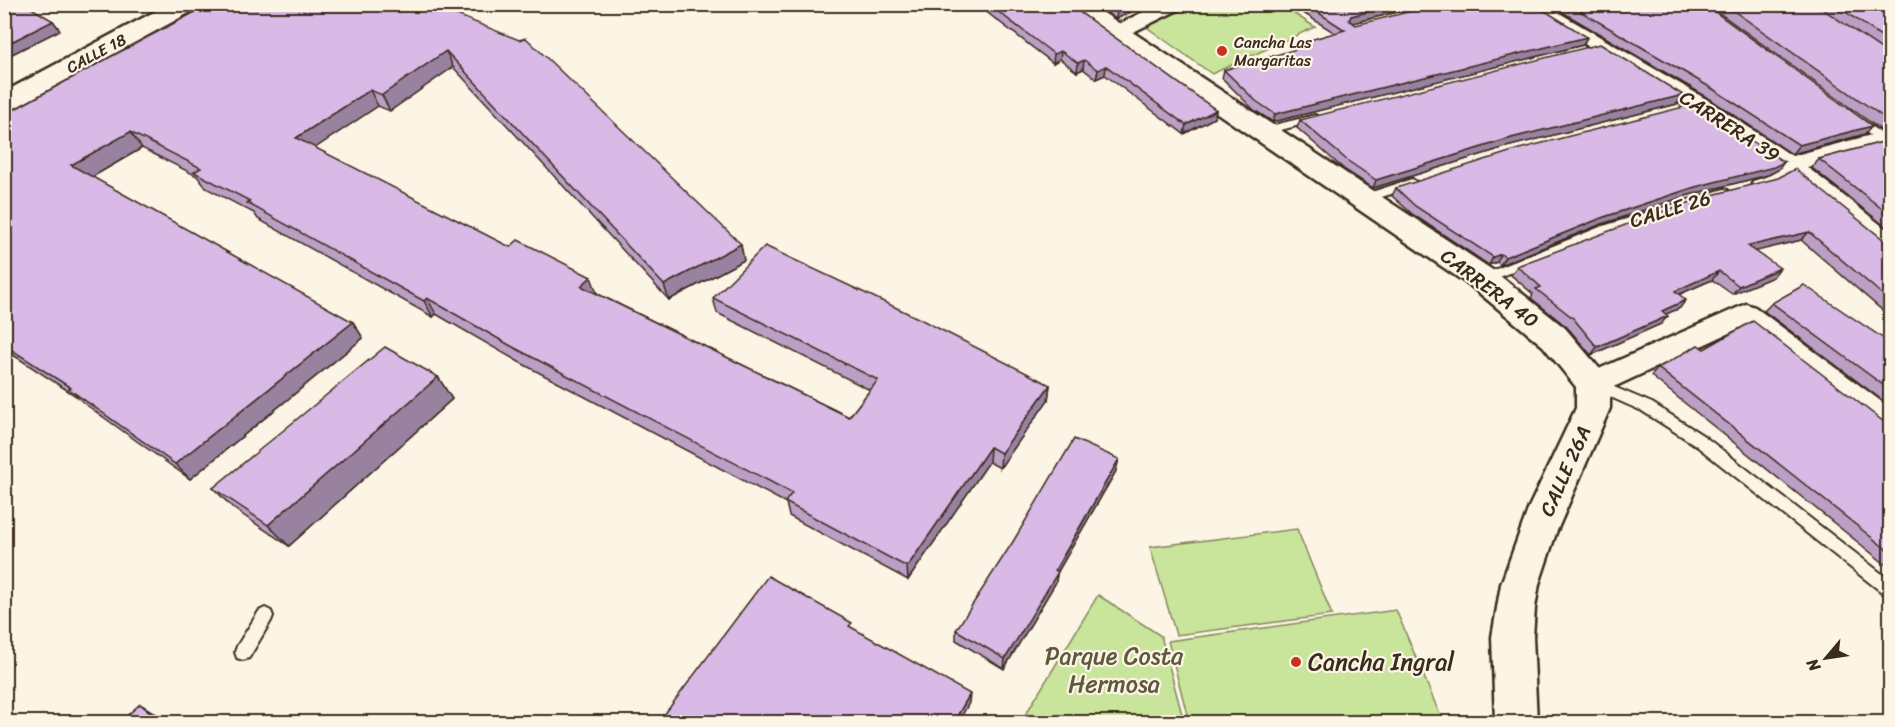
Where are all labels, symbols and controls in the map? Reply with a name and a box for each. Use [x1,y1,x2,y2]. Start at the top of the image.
street label: CALLE 18 [61,25,132,81]
place label: Cancha Las Margaritas [1234,28,1313,75]
marker: Cancha Las Margaritas [1215,44,1229,58]
street label: CARRERA 39 [1672,81,1787,172]
street label: CALLE 26 [1625,181,1715,238]
street label: CARRERA 40 [1433,239,1547,337]
street label: CALLE 26A [1530,420,1601,522]
north arrow [1796,628,1856,688]
park label: Parque Costa Hermosa [1045,635,1184,705]
place label: Cancha Ingral [1308,641,1455,683]
text: N [1798,652,1829,678]
marker: Cancha Ingral [1289,655,1303,669]

